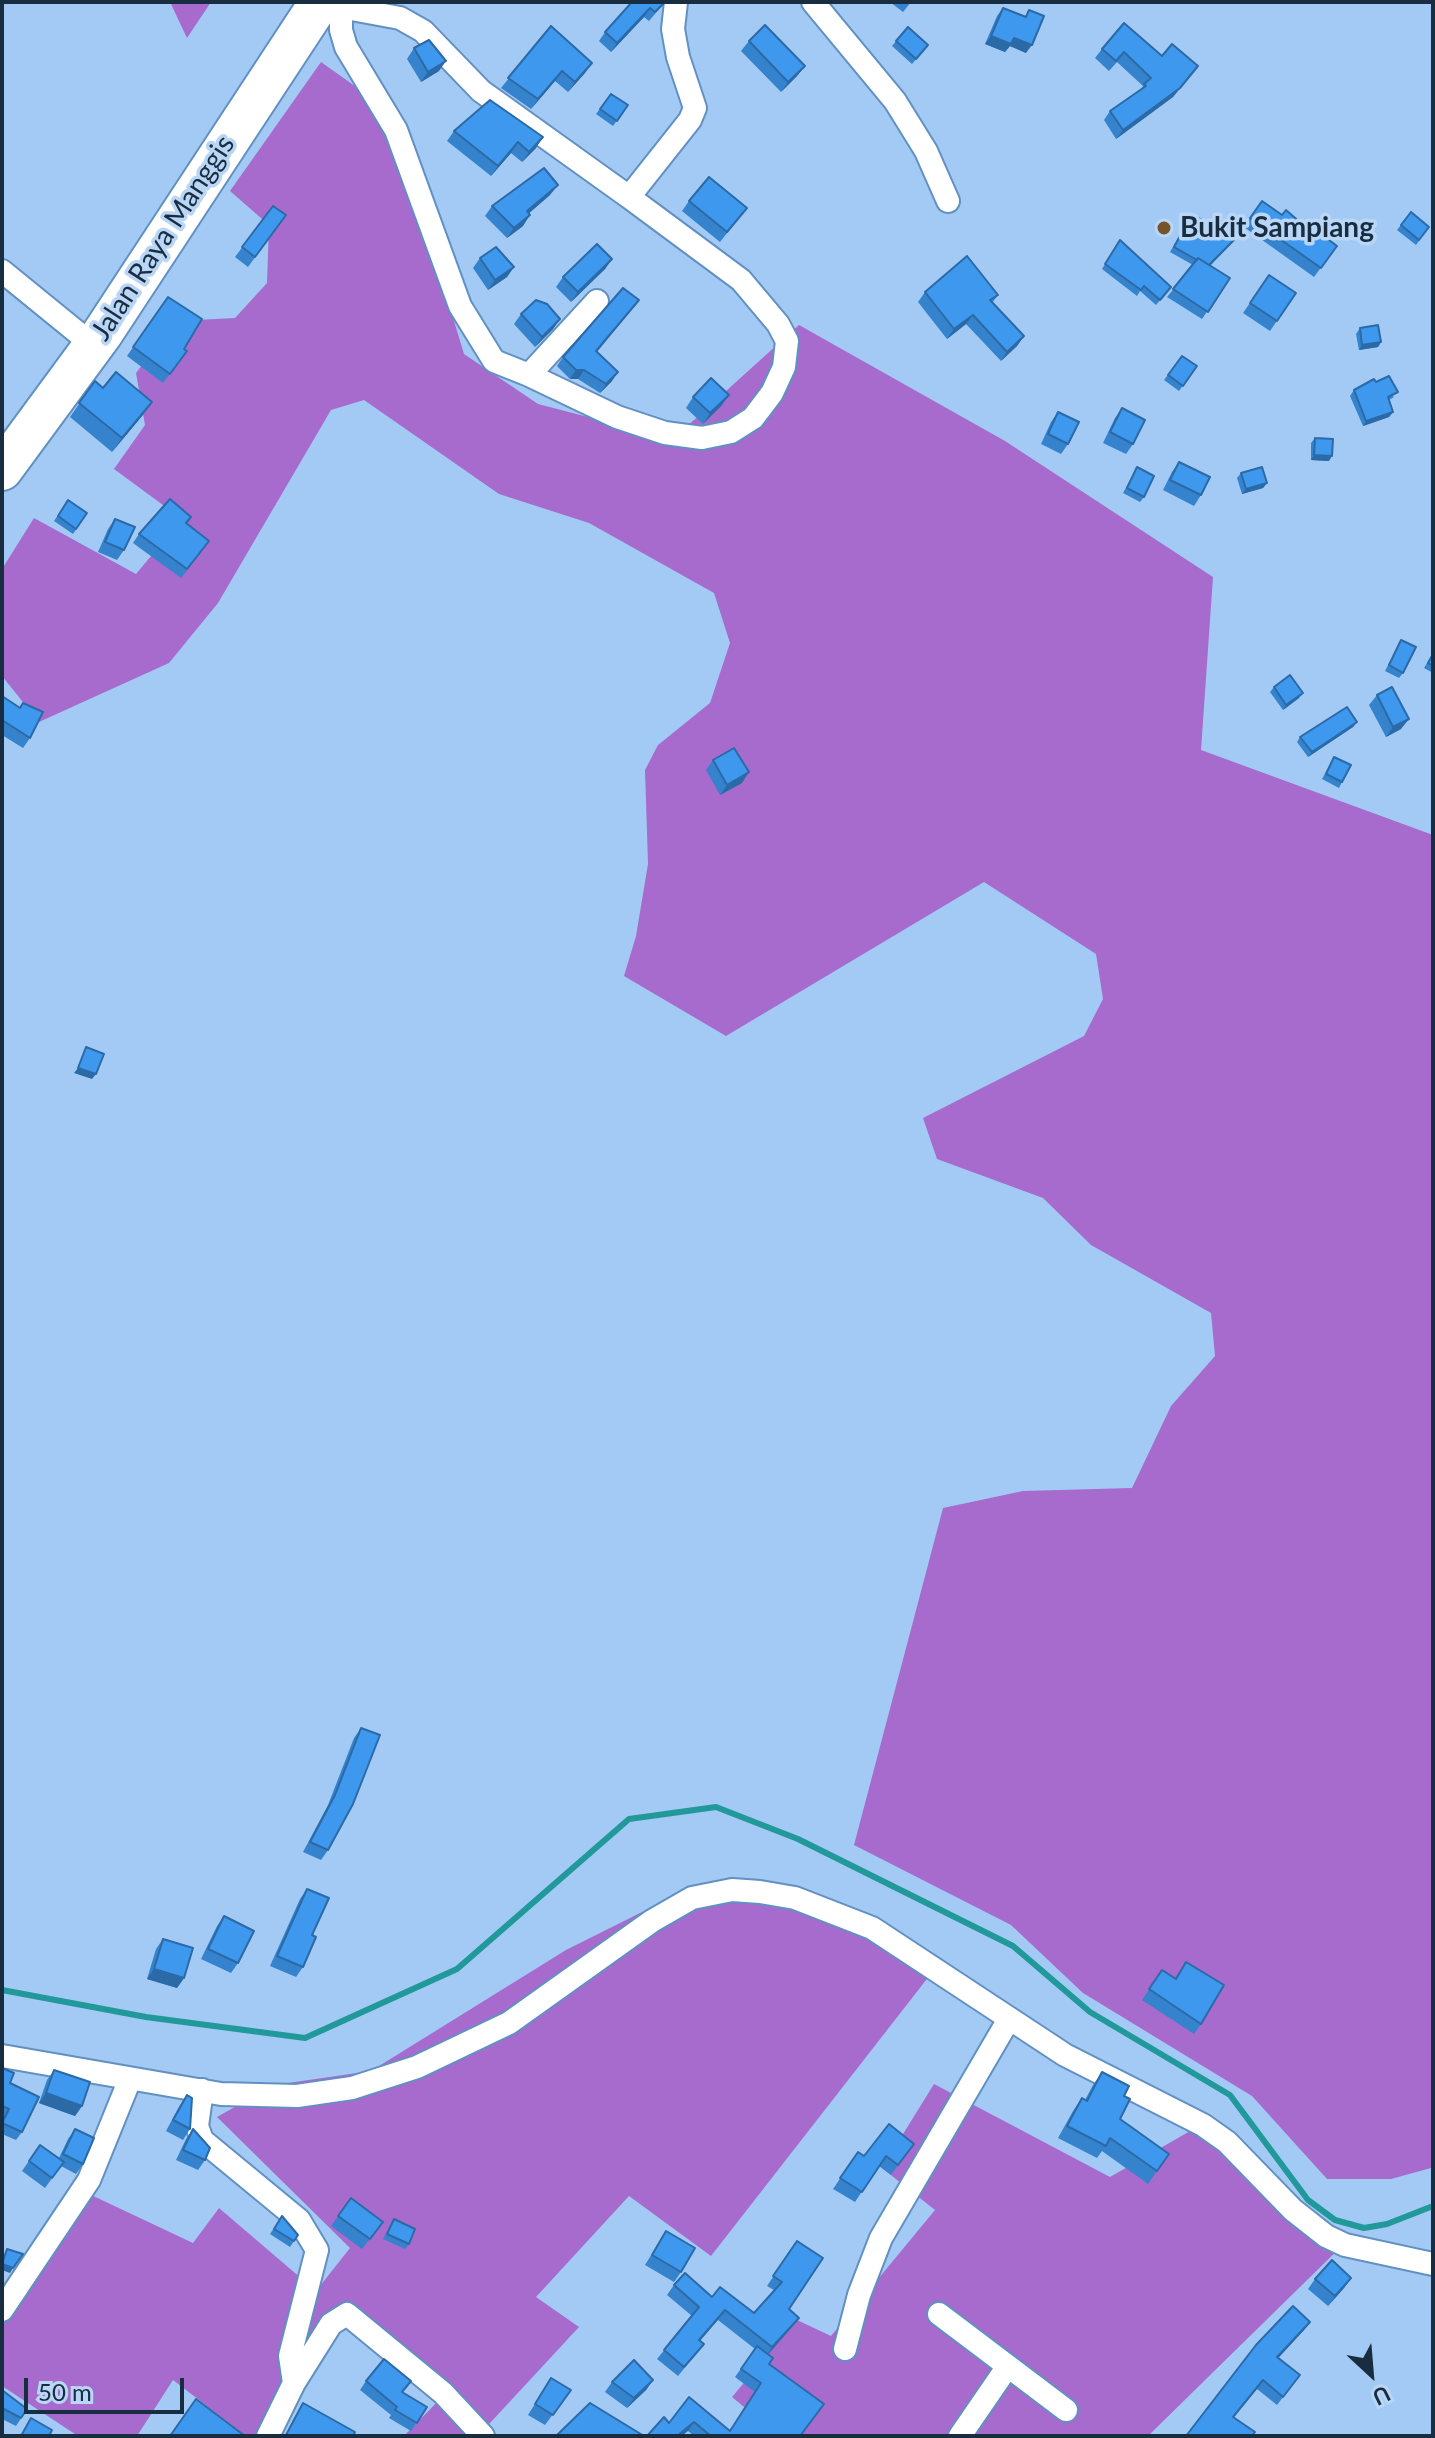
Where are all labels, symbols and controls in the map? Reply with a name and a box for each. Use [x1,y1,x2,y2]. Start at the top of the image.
street label: Jalan Raya Manggis [84,129,242,347]
place label: Bukit Sampiang [1180,211,1374,245]
marker: Bukit Sampiang [1155,219,1173,237]
north arrow [1331,2334,1411,2414]
scale bar [28,2362,188,2412]
text: 50 m [38,2377,92,2406]
text: U [1368,2380,1395,2412]

